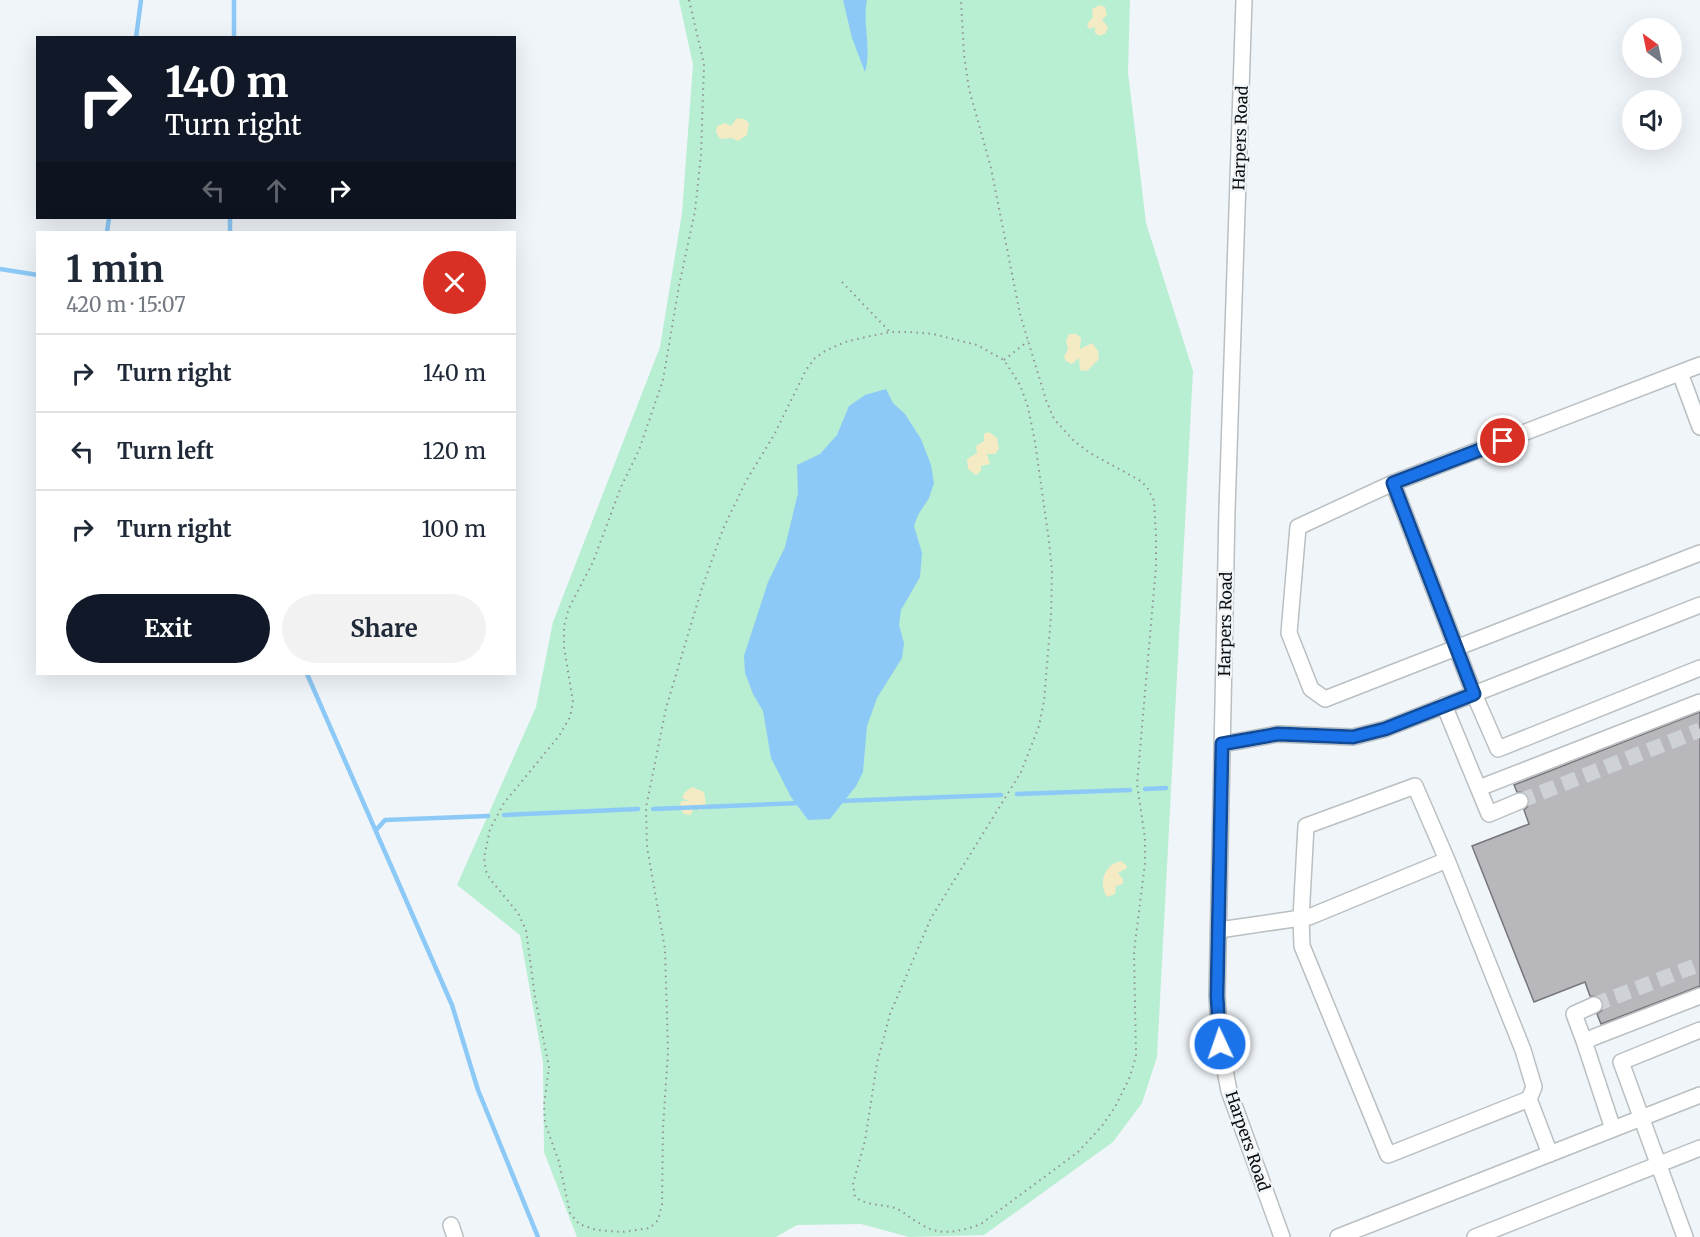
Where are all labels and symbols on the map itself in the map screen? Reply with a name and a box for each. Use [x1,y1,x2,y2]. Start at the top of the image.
north arrow [1622,18,1682,78]
street label: Harpers Road [1228,85,1252,191]
pin [1477,415,1528,466]
street label: Harpers Road [1214,571,1236,677]
position arrow [1188,1012,1252,1076]
street label: Harpers Road [1222,1088,1275,1194]

